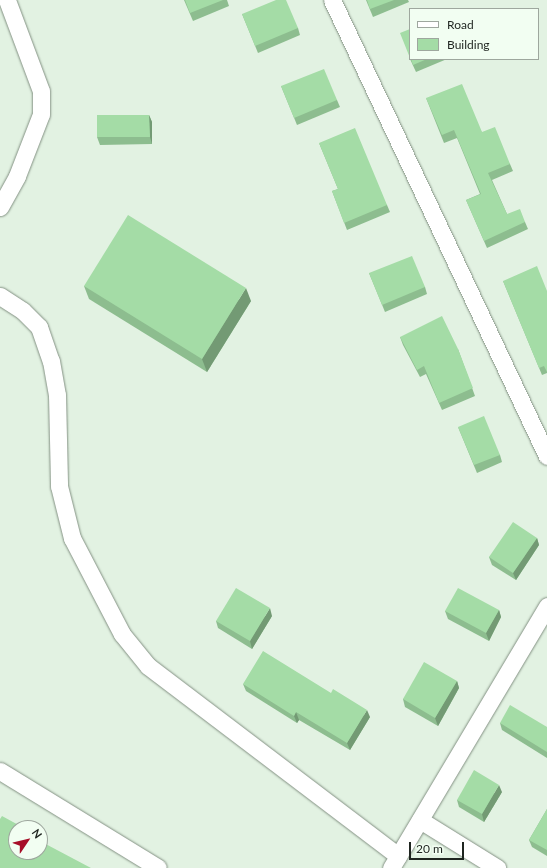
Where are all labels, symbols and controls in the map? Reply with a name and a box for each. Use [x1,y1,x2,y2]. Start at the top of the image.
legend [409,8,539,60]
text: Road [447,17,474,32]
text: Building [447,37,490,52]
north arrow [8,820,48,860]
text: N [30,826,45,841]
scale bar [411,834,466,860]
text: 20 m [416,841,443,856]

